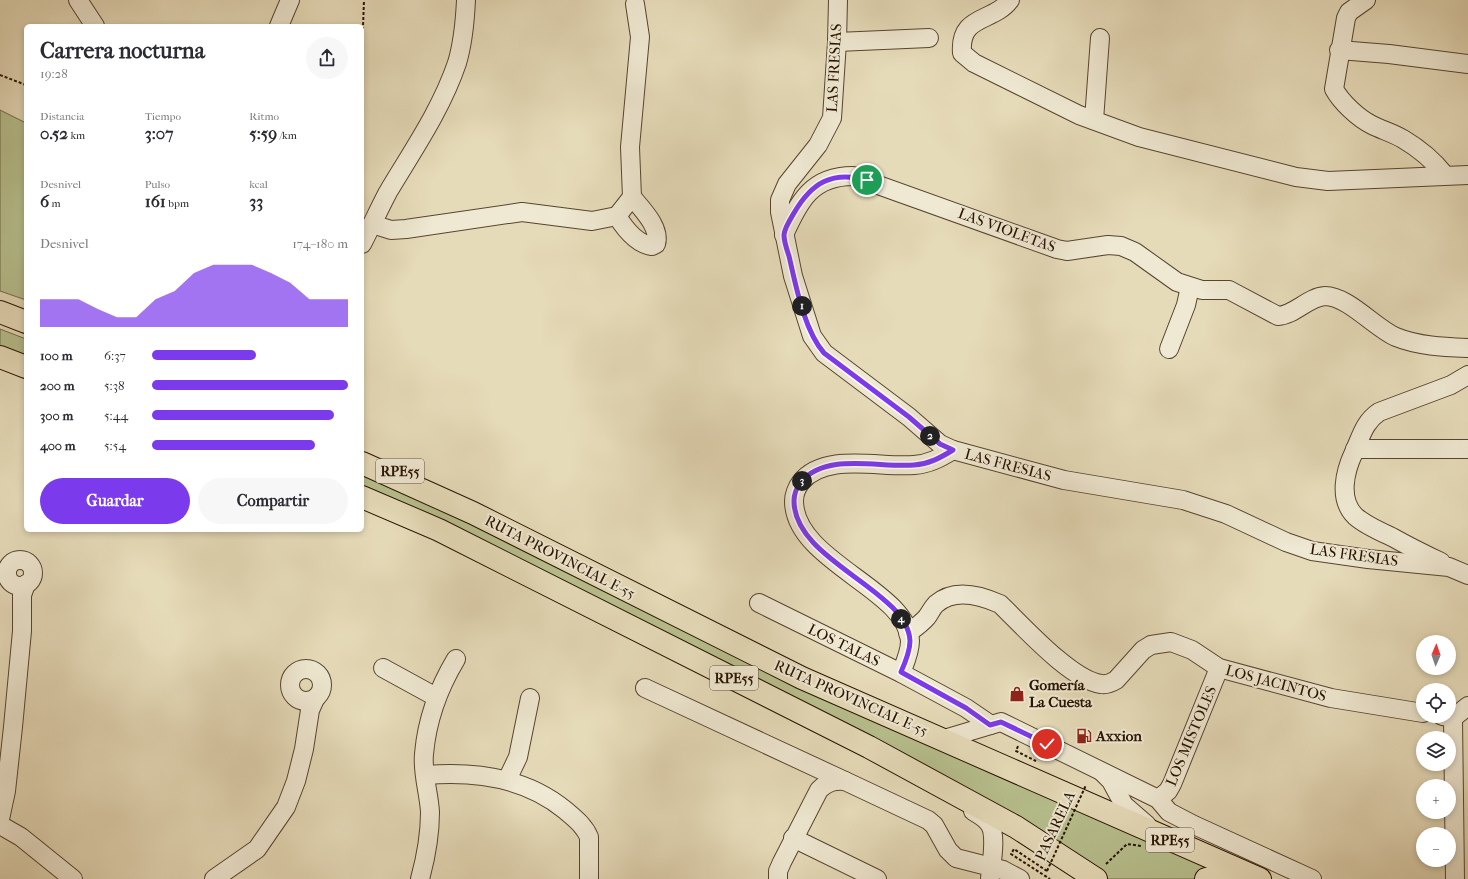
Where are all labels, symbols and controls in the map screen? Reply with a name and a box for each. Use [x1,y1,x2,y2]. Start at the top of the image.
street label: LAS FRESIAS [823,23,845,113]
button: share [306,37,348,79]
text: Carrera nocturna [40,38,205,64]
text: 19:28 [40,66,68,81]
text: Distancia [40,110,84,123]
text: Tiempo [145,110,181,123]
text: Ritmo [249,110,279,123]
text: 0.52 [40,123,68,143]
text: 3:07 [145,123,173,143]
text: 5:59 [249,123,277,143]
text: km [68,129,85,142]
text: /km [277,129,297,142]
pin [850,163,884,197]
icon: arrive [856,169,878,191]
text: Desnivel [40,178,81,191]
text: Pulso [145,178,170,191]
text: kcal [249,178,268,191]
text: 6 [40,191,49,211]
text: 161 [145,191,166,211]
text: 33 [249,191,263,211]
text: m [49,197,61,210]
text: bpm [166,197,189,210]
street label: LAS VIOLETAS [956,204,1058,256]
text: Desnivel [40,236,89,251]
text: 174–180 m [292,236,348,251]
pin: 1 [792,296,812,316]
text: 1 [800,299,804,312]
text: 100 m [40,348,73,363]
text: 6:37 [104,348,126,363]
text: 200 m [40,378,75,393]
text: 5:38 [104,378,125,393]
text: 300 m [40,408,73,423]
text: 5:44 [104,408,128,423]
pin: 2 [920,426,940,446]
text: 2 [927,429,933,442]
text: 400 m [40,438,76,453]
text: 5:54 [104,438,126,453]
street label: LAS FRESIAS [963,445,1054,485]
road number: RPE55 [376,459,424,483]
pin: 3 [792,471,812,491]
text: 3 [800,474,804,487]
button: Guardar [40,478,190,524]
button: Compartir [198,478,348,524]
street label: RUTA PROVINCIAL E-55 [482,511,638,603]
street label: LAS FRESIAS [1309,540,1400,570]
pin: 4 [891,609,911,629]
text: 4 [898,612,904,625]
street label: LOS TALAS [805,620,883,670]
north arrow [1416,635,1456,675]
map controls [1416,635,1456,867]
street label: RUTA PROVINCIAL E-55 [771,656,931,740]
street label: LOS JACINTOS [1224,661,1329,705]
road number: RPE55 [710,666,758,690]
place label: Gomería La Cuesta [1029,676,1093,711]
street label: LOS MISTOLES [1162,683,1220,789]
button: locate [1416,683,1456,723]
shop icon: Gomería La Cuesta [1008,685,1026,703]
pin [1030,727,1064,761]
fuel station icon: Axxion [1075,727,1093,745]
place label: Axxion [1095,727,1142,745]
button: layers [1416,731,1456,771]
icon: check [1036,733,1058,755]
button: + [1416,779,1456,819]
street label: PASARELA [1031,788,1079,864]
button: − [1416,827,1456,867]
road number: RPE55 [1146,828,1194,852]

